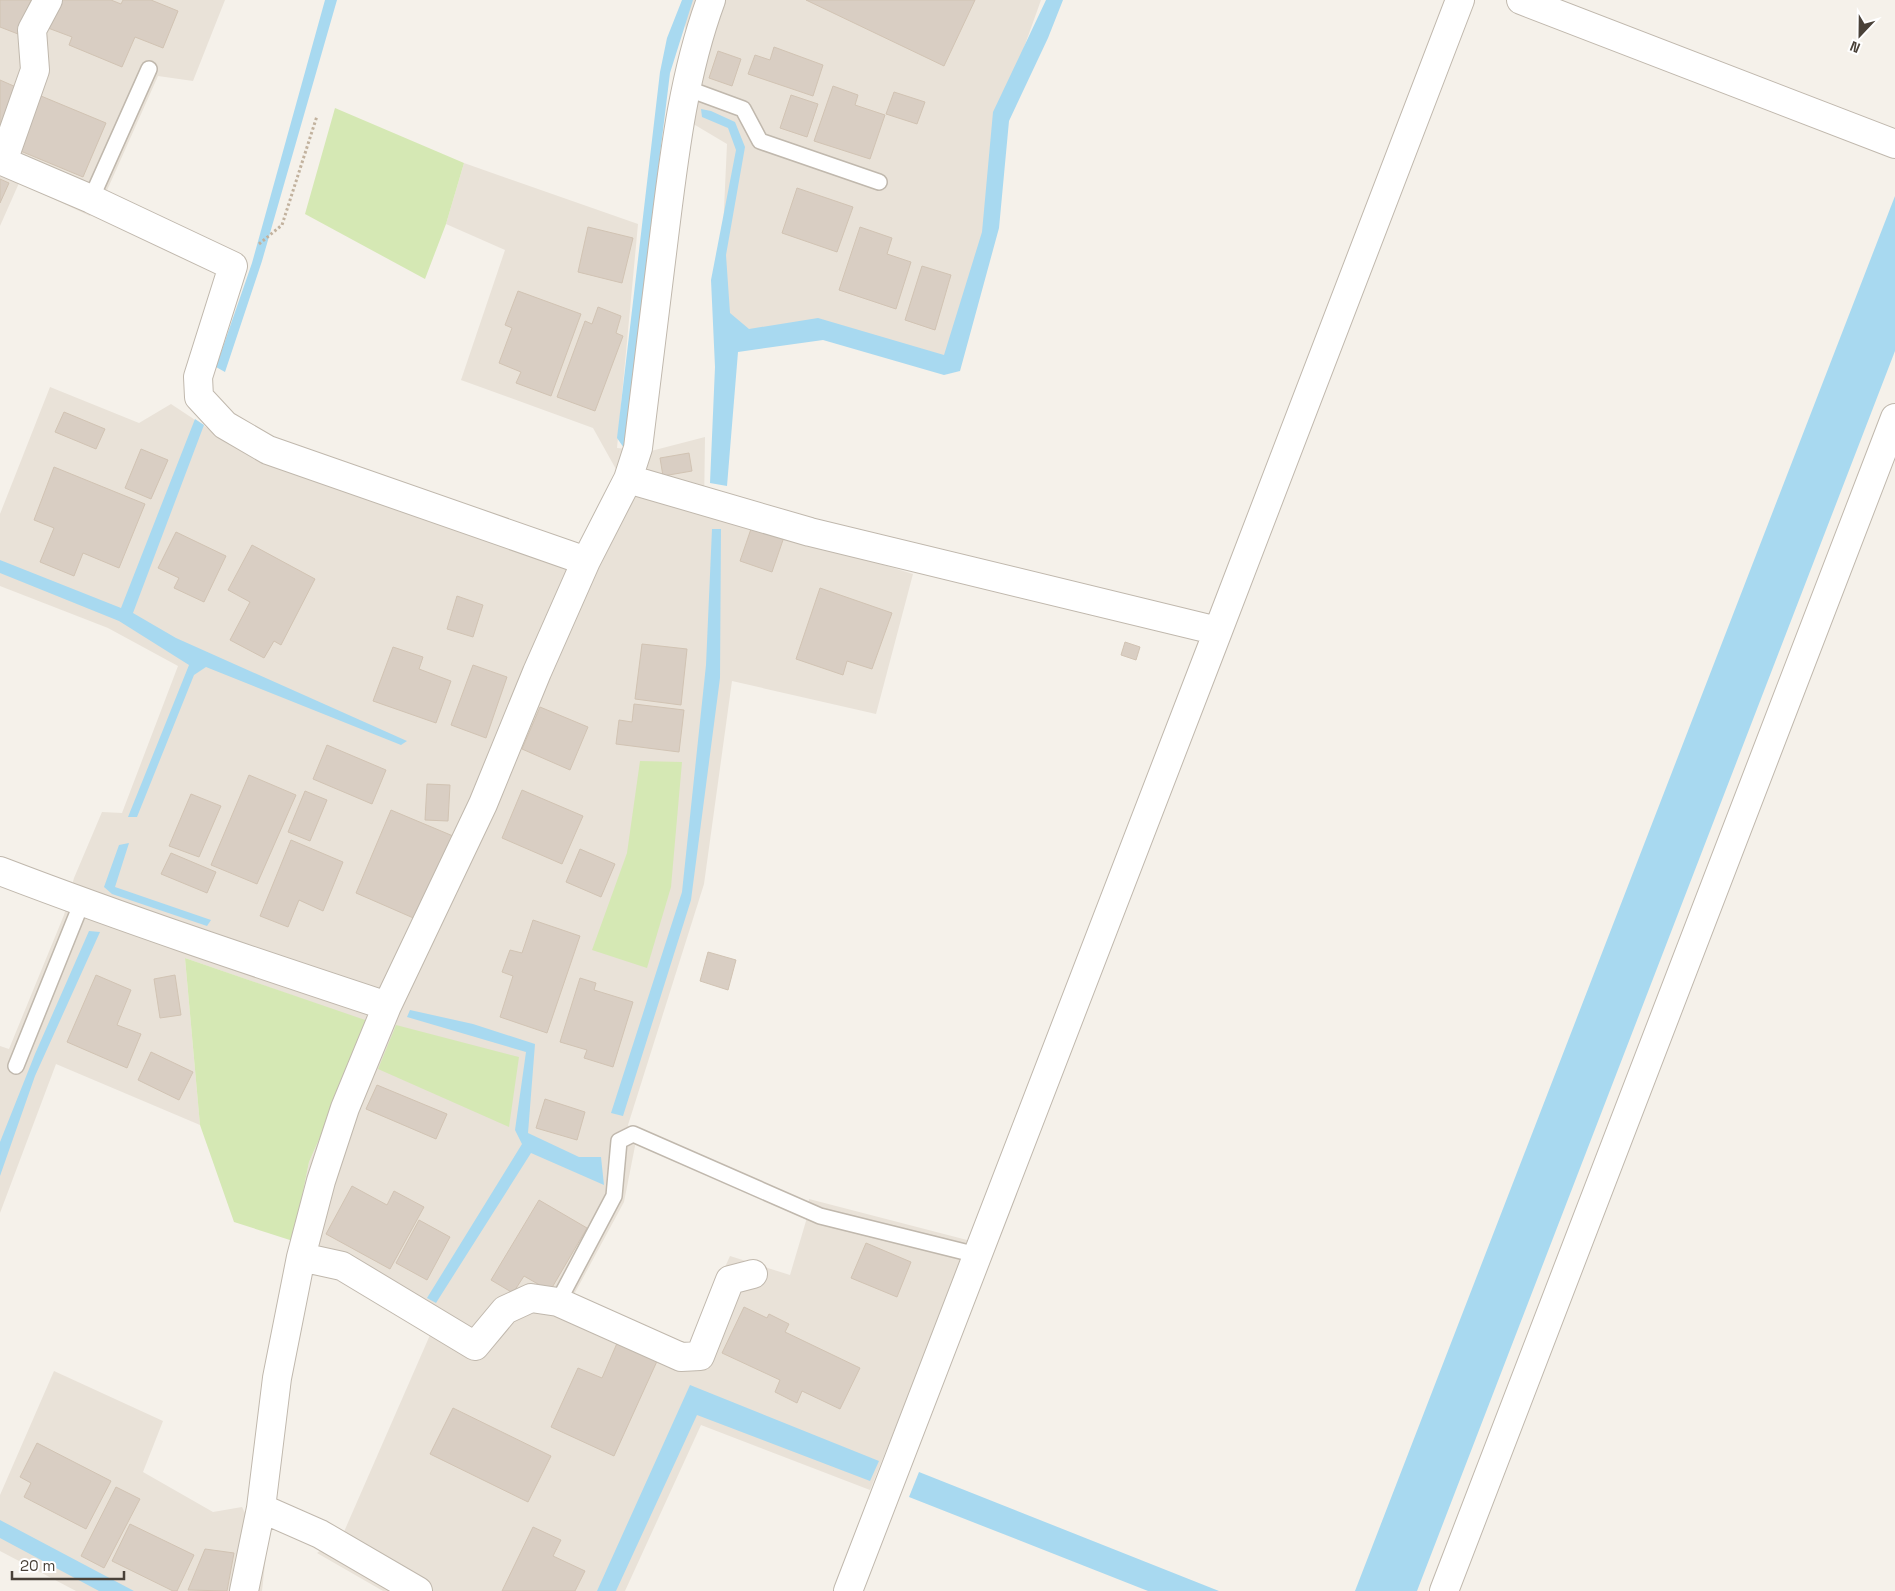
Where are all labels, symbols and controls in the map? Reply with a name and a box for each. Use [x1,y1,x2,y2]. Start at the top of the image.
north arrow [1835,10,1885,60]
text: N [1847,37,1863,57]
scale bar [12,1548,125,1580]
text: 20 m [20,1556,55,1575]

